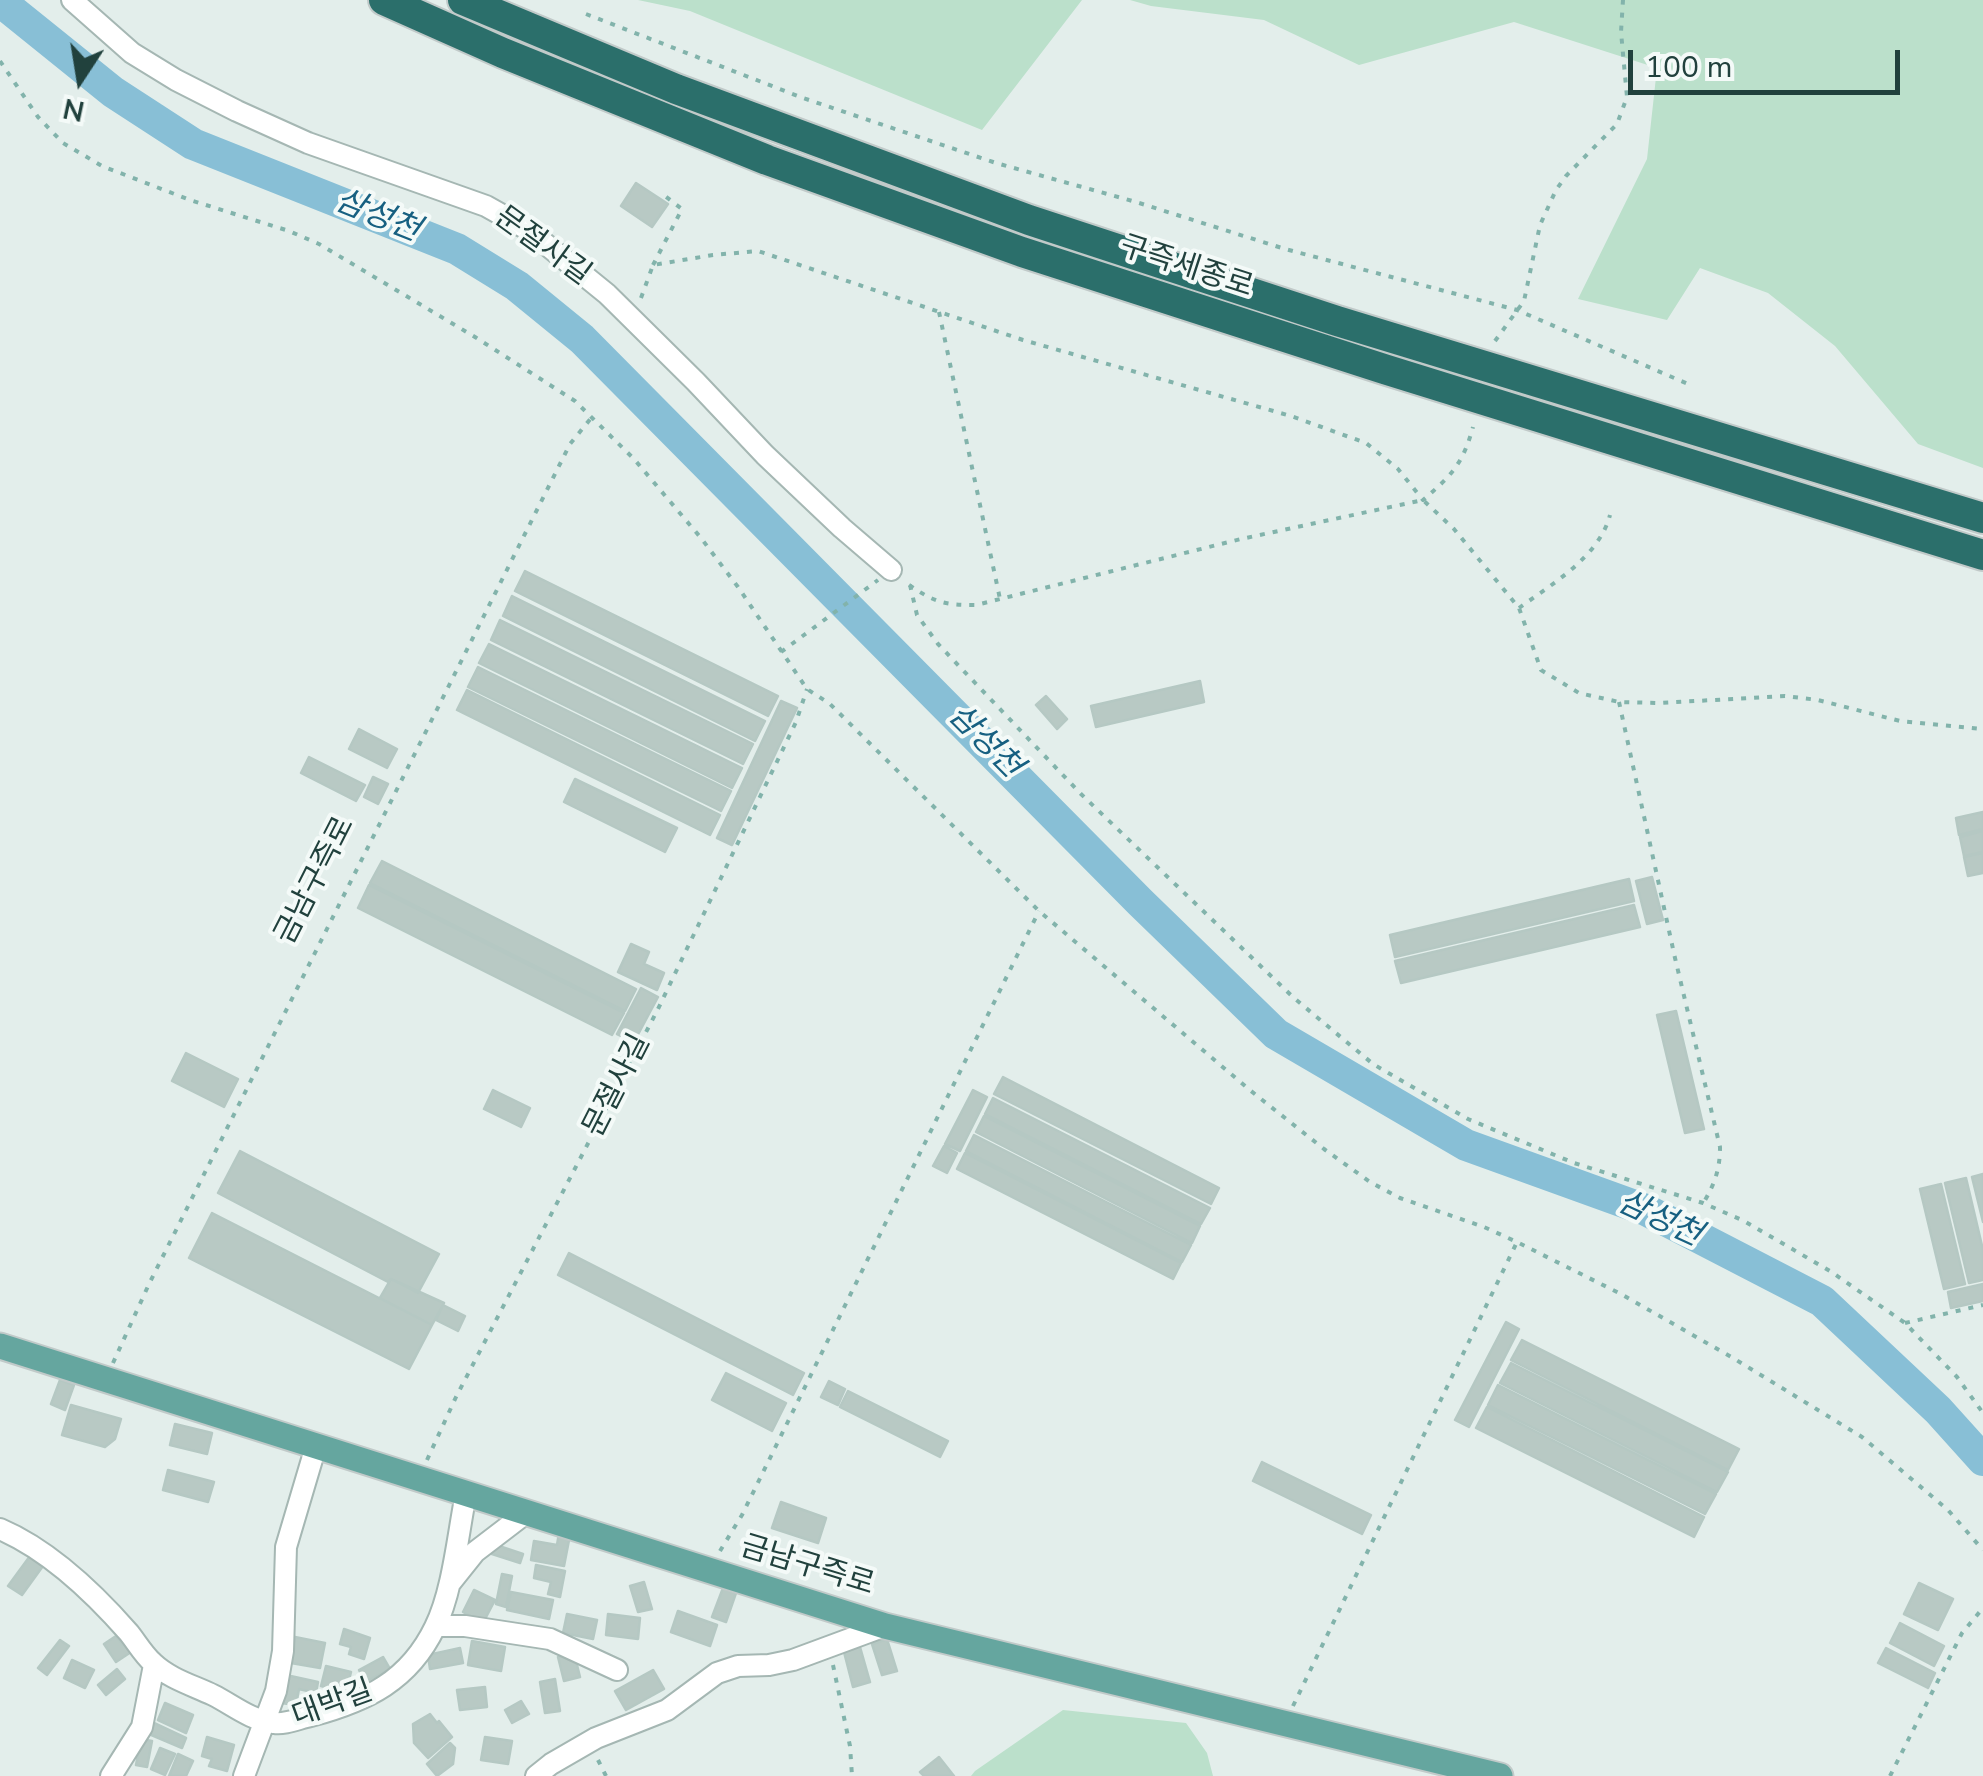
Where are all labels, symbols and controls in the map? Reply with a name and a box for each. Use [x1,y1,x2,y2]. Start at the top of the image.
north arrow [30,30,130,130]
scale bar [1633,30,1906,92]
text: 100 m [1645,47,1732,88]
text: N [60,89,88,130]
water label: 삼성천 [329,183,425,251]
street label: 문절사길 [487,200,597,294]
street label: 구즉세종로 [1115,230,1257,306]
water label: 삼성천 [939,697,1029,787]
street label: 금남구즉로 [269,811,363,951]
street label: 문절사길 [577,1029,659,1143]
water label: 삼성천 [1611,1184,1707,1256]
street label: 금남구즉로 [736,1530,878,1604]
street label: 대박길 [288,1674,378,1736]

